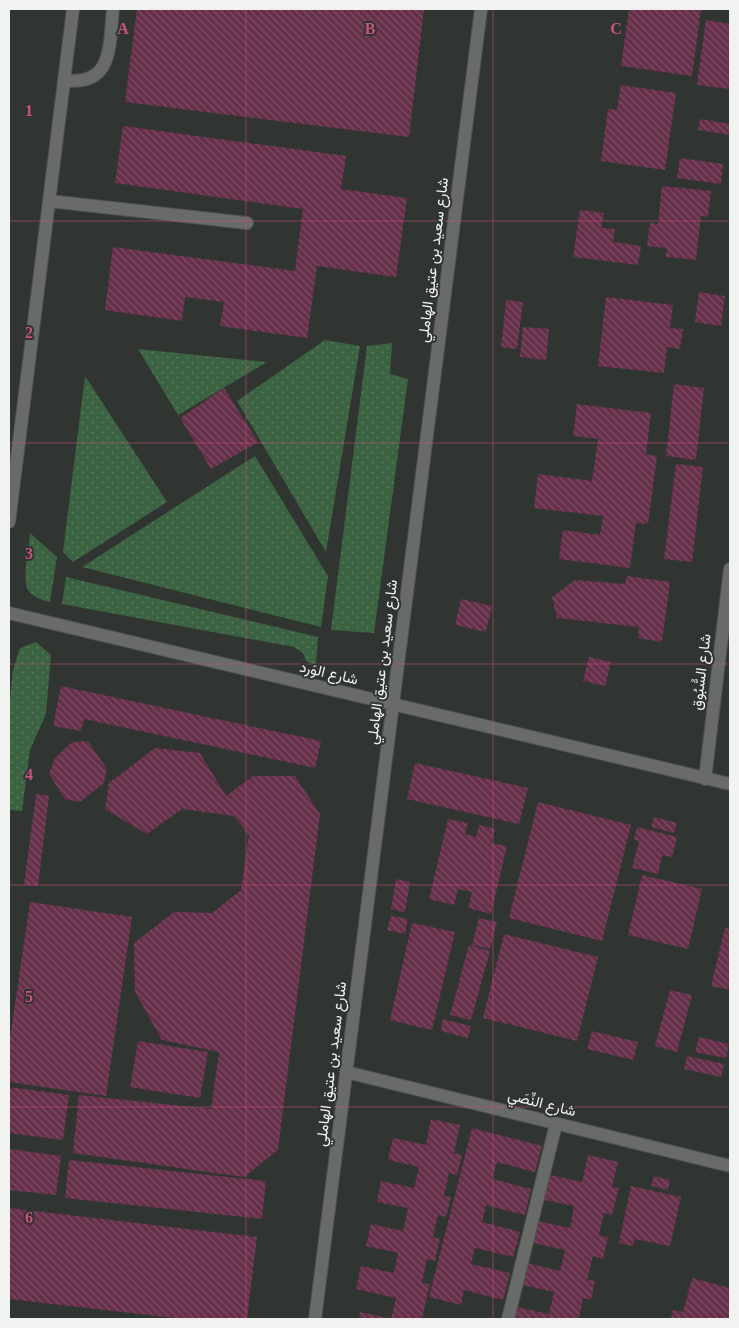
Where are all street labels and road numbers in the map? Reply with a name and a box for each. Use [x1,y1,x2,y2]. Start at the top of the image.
street label: شارع سعيد بن عتيق الهاملي [415,176,456,344]
street label: شارع سعيد بن عتيق الهاملي [364,578,405,746]
street label: شارع السُّبُوق [687,633,717,711]
street label: شارع الوَرد [298,659,360,690]
street label: شارع سعيد بن عتيق الهاملي [313,980,354,1148]
street label: شارع النِّصَي [505,1086,578,1124]

